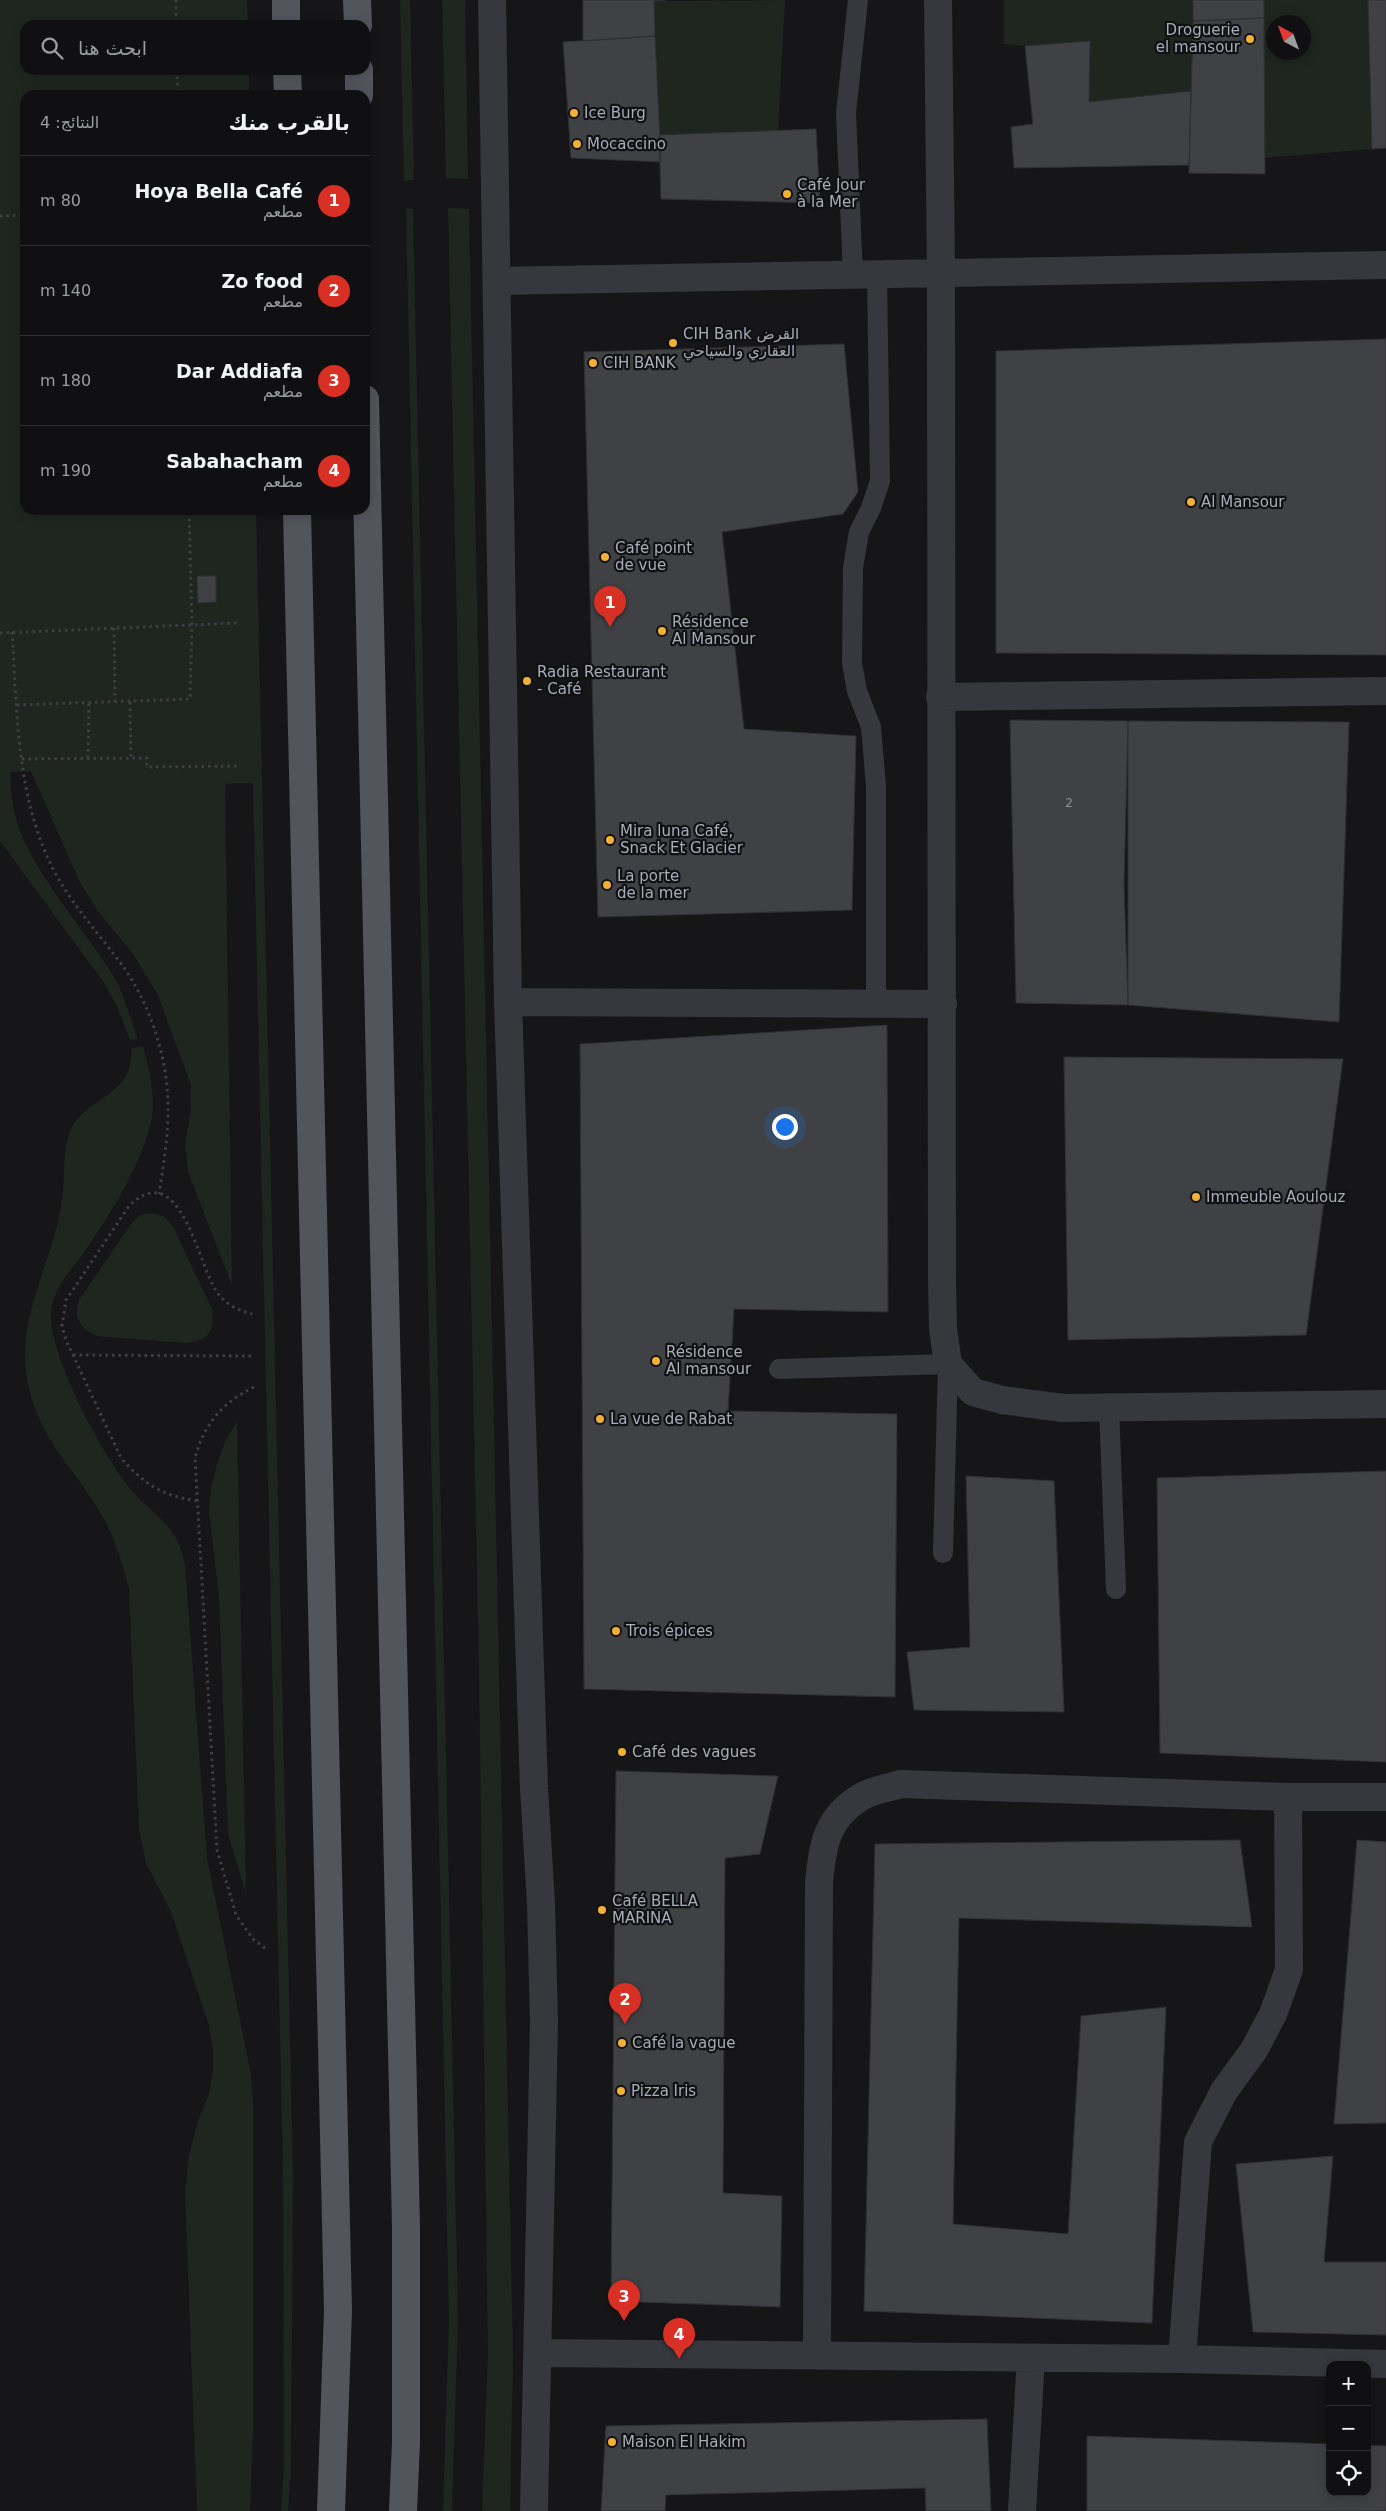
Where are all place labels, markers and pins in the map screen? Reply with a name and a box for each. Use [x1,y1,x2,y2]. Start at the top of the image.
place label: Droguerie el mansour [1156,21,1241,56]
marker: Droguerie el mansour [1244,33,1256,45]
place label: Ice Burg [584,104,646,122]
marker: Ice Burg [568,107,580,119]
place label: Mocaccino [587,135,666,153]
marker: Mocaccino [571,138,583,150]
place label: Café Jour à la Mer [797,176,866,211]
marker: Café Jour à la Mer [781,188,793,200]
place label: CIH Bank القرض العقاري والسياحي [683,325,799,361]
marker: CIH Bank القرض العقاري والسياحي [667,337,679,349]
place label: CIH BANK [603,354,677,372]
marker: CIH BANK [587,357,599,369]
place label: Al Mansour [1201,493,1285,511]
marker: Al Mansour [1185,496,1197,508]
place label: Café point de vue [615,539,692,574]
marker: Café point de vue [599,551,611,563]
pin: 1 [594,586,626,627]
place label: Résidence Al Mansour [672,613,756,648]
marker: Résidence Al Mansour [656,625,668,637]
place label: Radia Restaurant - Café [537,663,666,698]
marker: Radia Restaurant - Café [521,675,533,687]
place label: Mira luna Café, Snack Et Glacier [620,822,744,857]
marker: Mira luna Café, Snack Et Glacier [604,834,616,846]
place label: La porte de la mer [617,867,689,902]
marker: La porte de la mer [601,879,613,891]
place label: Immeuble Aoulouz [1206,1188,1346,1206]
marker: Immeuble Aoulouz [1190,1191,1202,1203]
place label: Résidence Al mansour [666,1343,752,1378]
marker: Résidence Al mansour [650,1355,662,1367]
place label: La vue de Rabat [610,1410,732,1428]
marker: La vue de Rabat [594,1413,606,1425]
place label: Trois épices [625,1622,713,1640]
marker: Trois épices [610,1625,622,1637]
place label: Café des vagues [632,1743,757,1761]
marker: Café des vagues [616,1746,628,1758]
place label: Café BELLA MARINA [612,1892,699,1927]
marker: Café BELLA MARINA [596,1904,608,1916]
pin: 2 [609,1983,641,2024]
place label: Café la vague [632,2034,735,2052]
marker: Café la vague [616,2037,628,2049]
place label: Pizza Iris [631,2082,696,2100]
marker: Pizza Iris [615,2085,627,2097]
pin: 3 [608,2280,640,2321]
pin: 4 [663,2318,695,2359]
place label: Maison El Hakim [622,2433,746,2451]
marker: Maison El Hakim [606,2436,618,2448]

